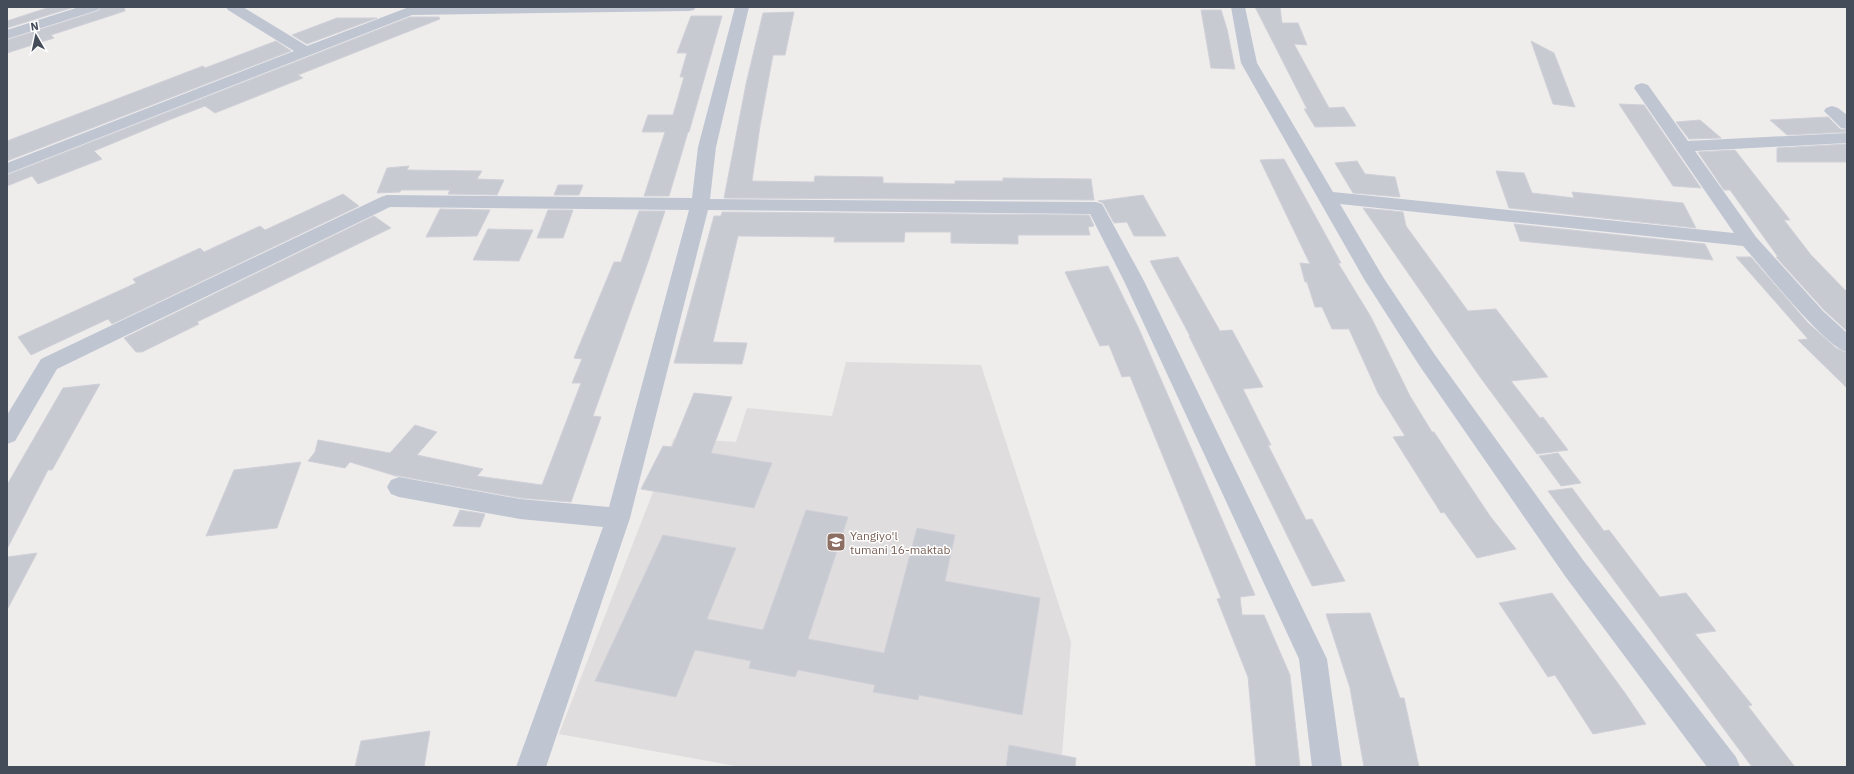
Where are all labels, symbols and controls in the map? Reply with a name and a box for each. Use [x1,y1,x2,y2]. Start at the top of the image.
north arrow [16,16,56,56]
text: N [29,19,39,34]
place label: Yangiyo'l tumani 16-maktab [850,528,950,557]
school or university icon: Yangiyo'l tumani 16-maktab [825,531,847,553]

